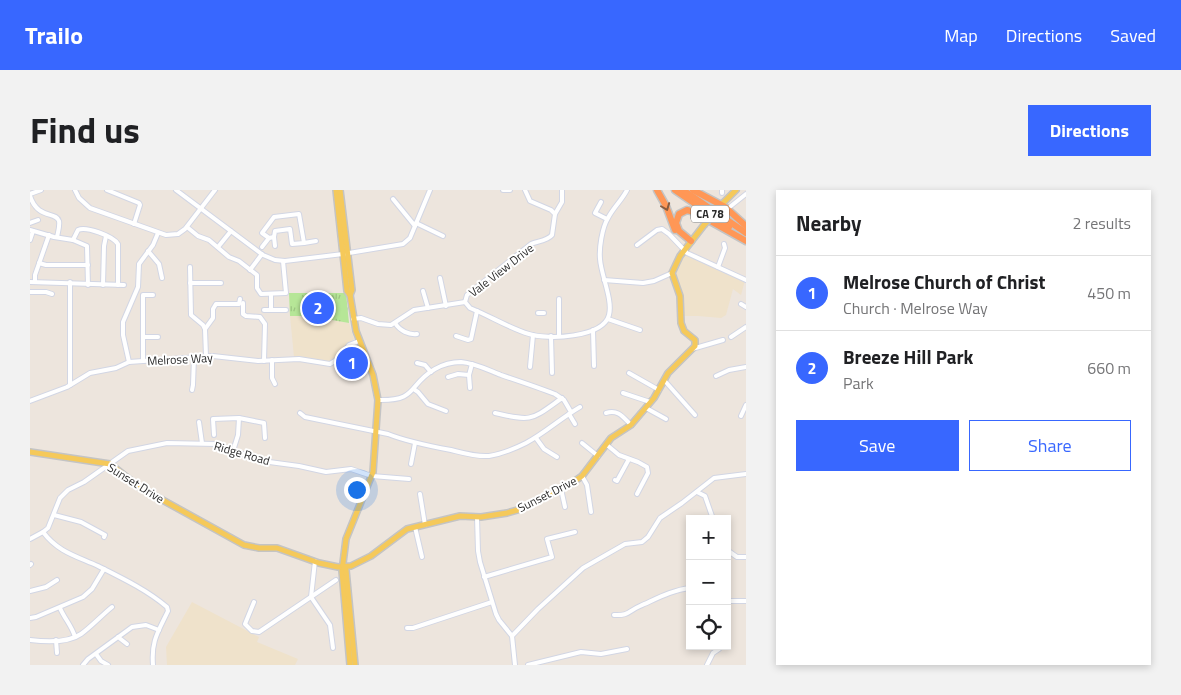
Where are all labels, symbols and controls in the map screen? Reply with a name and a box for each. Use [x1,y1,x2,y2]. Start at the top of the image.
text: Trailo [25,17,83,53]
text: Map [944,22,978,49]
text: Directions [1006,22,1082,49]
text: Saved [1110,22,1156,49]
text: Find us [30,103,140,157]
button: Directions [1028,105,1151,156]
one-way arrow [660,202,670,211]
road number: CA 78 [691,205,729,222]
text: Nearby [796,207,861,239]
text: 2 results [1072,211,1131,235]
street label: Vale View Drive [464,239,538,301]
text: Melrose Church of Christ [843,267,1045,296]
text: 1 [808,281,816,305]
text: 450 m [1087,281,1131,305]
pin: 2 [302,289,334,327]
text: Church · Melrose Way [843,296,988,320]
text: Breeze Hill Park [843,342,973,371]
pin: 1 [336,344,368,382]
street label: Melrose Way [147,348,214,370]
text: 2 [808,356,816,380]
text: 660 m [1087,356,1131,380]
text: Park [843,371,874,395]
button: Save [796,420,959,471]
button: Share [969,420,1131,471]
street label: Ridge Road [212,436,272,470]
street label: Sunset Drive [104,458,168,508]
street label: Sunset Drive [514,471,580,517]
your location [344,477,370,503]
map controls [686,515,731,650]
button: + [686,515,731,560]
button: − [686,560,731,605]
button: locate [686,605,731,650]

